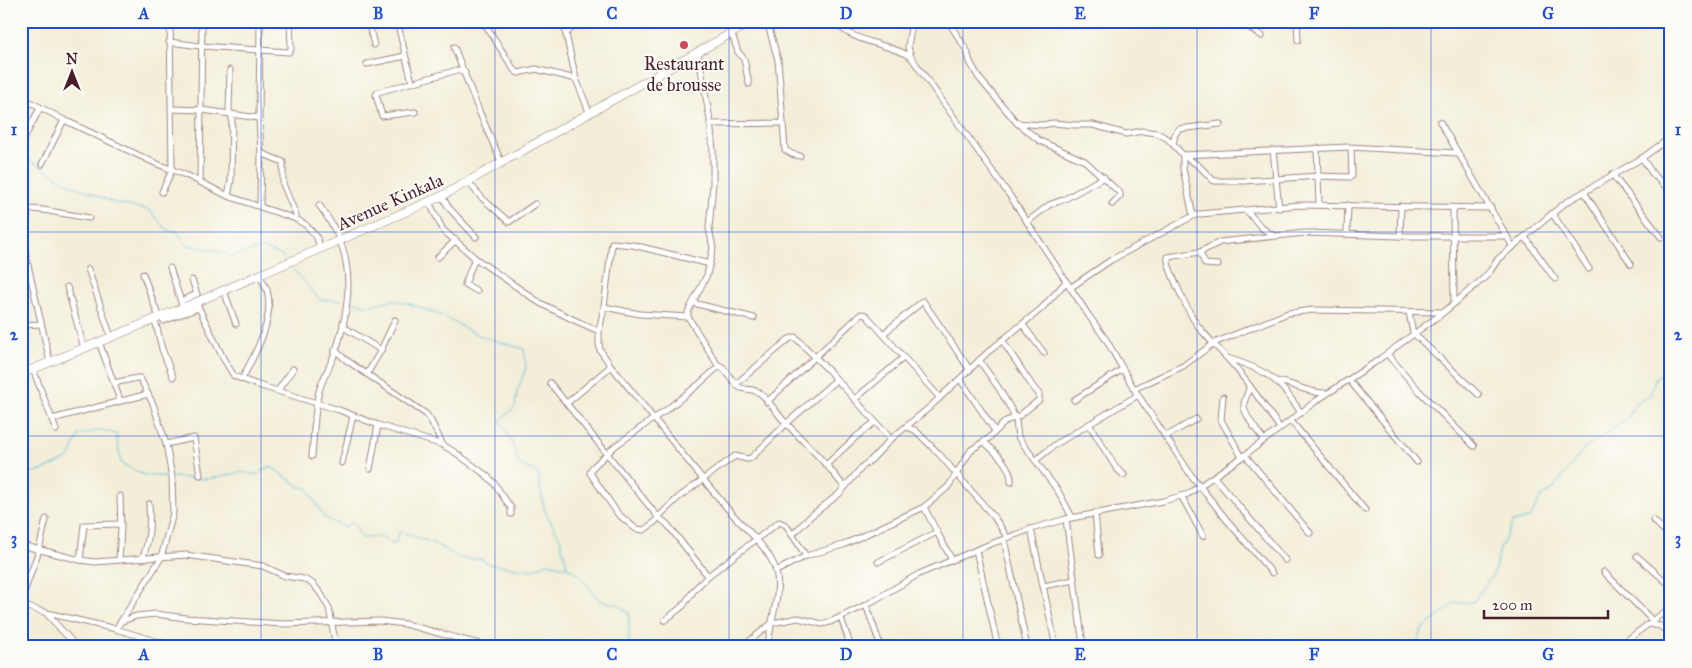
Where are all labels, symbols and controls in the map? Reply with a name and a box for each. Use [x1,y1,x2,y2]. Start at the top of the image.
text: A [138,4,150,23]
text: B [373,4,383,23]
text: C [607,4,618,23]
text: D [840,4,853,23]
text: E [1074,4,1086,23]
text: F [1309,4,1320,23]
text: G [1542,4,1554,23]
marker: Restaurant de brousse [678,39,690,51]
north arrow [48,48,98,98]
text: N [66,51,78,68]
place label: Restaurant de brousse [644,53,725,96]
text: 1 [11,120,18,139]
text: 1 [1675,120,1682,139]
street label: Avenue Kinkala [333,169,447,236]
text: 2 [10,325,19,344]
text: 2 [1674,325,1683,344]
text: 3 [11,529,17,549]
text: 3 [1675,529,1681,549]
scale bar [1484,588,1608,620]
text: 200 m [1492,596,1533,614]
text: A [138,645,150,664]
text: B [373,645,383,664]
text: C [607,645,618,664]
text: D [840,645,853,664]
text: E [1074,645,1086,664]
text: F [1309,645,1320,664]
text: G [1542,645,1554,664]

